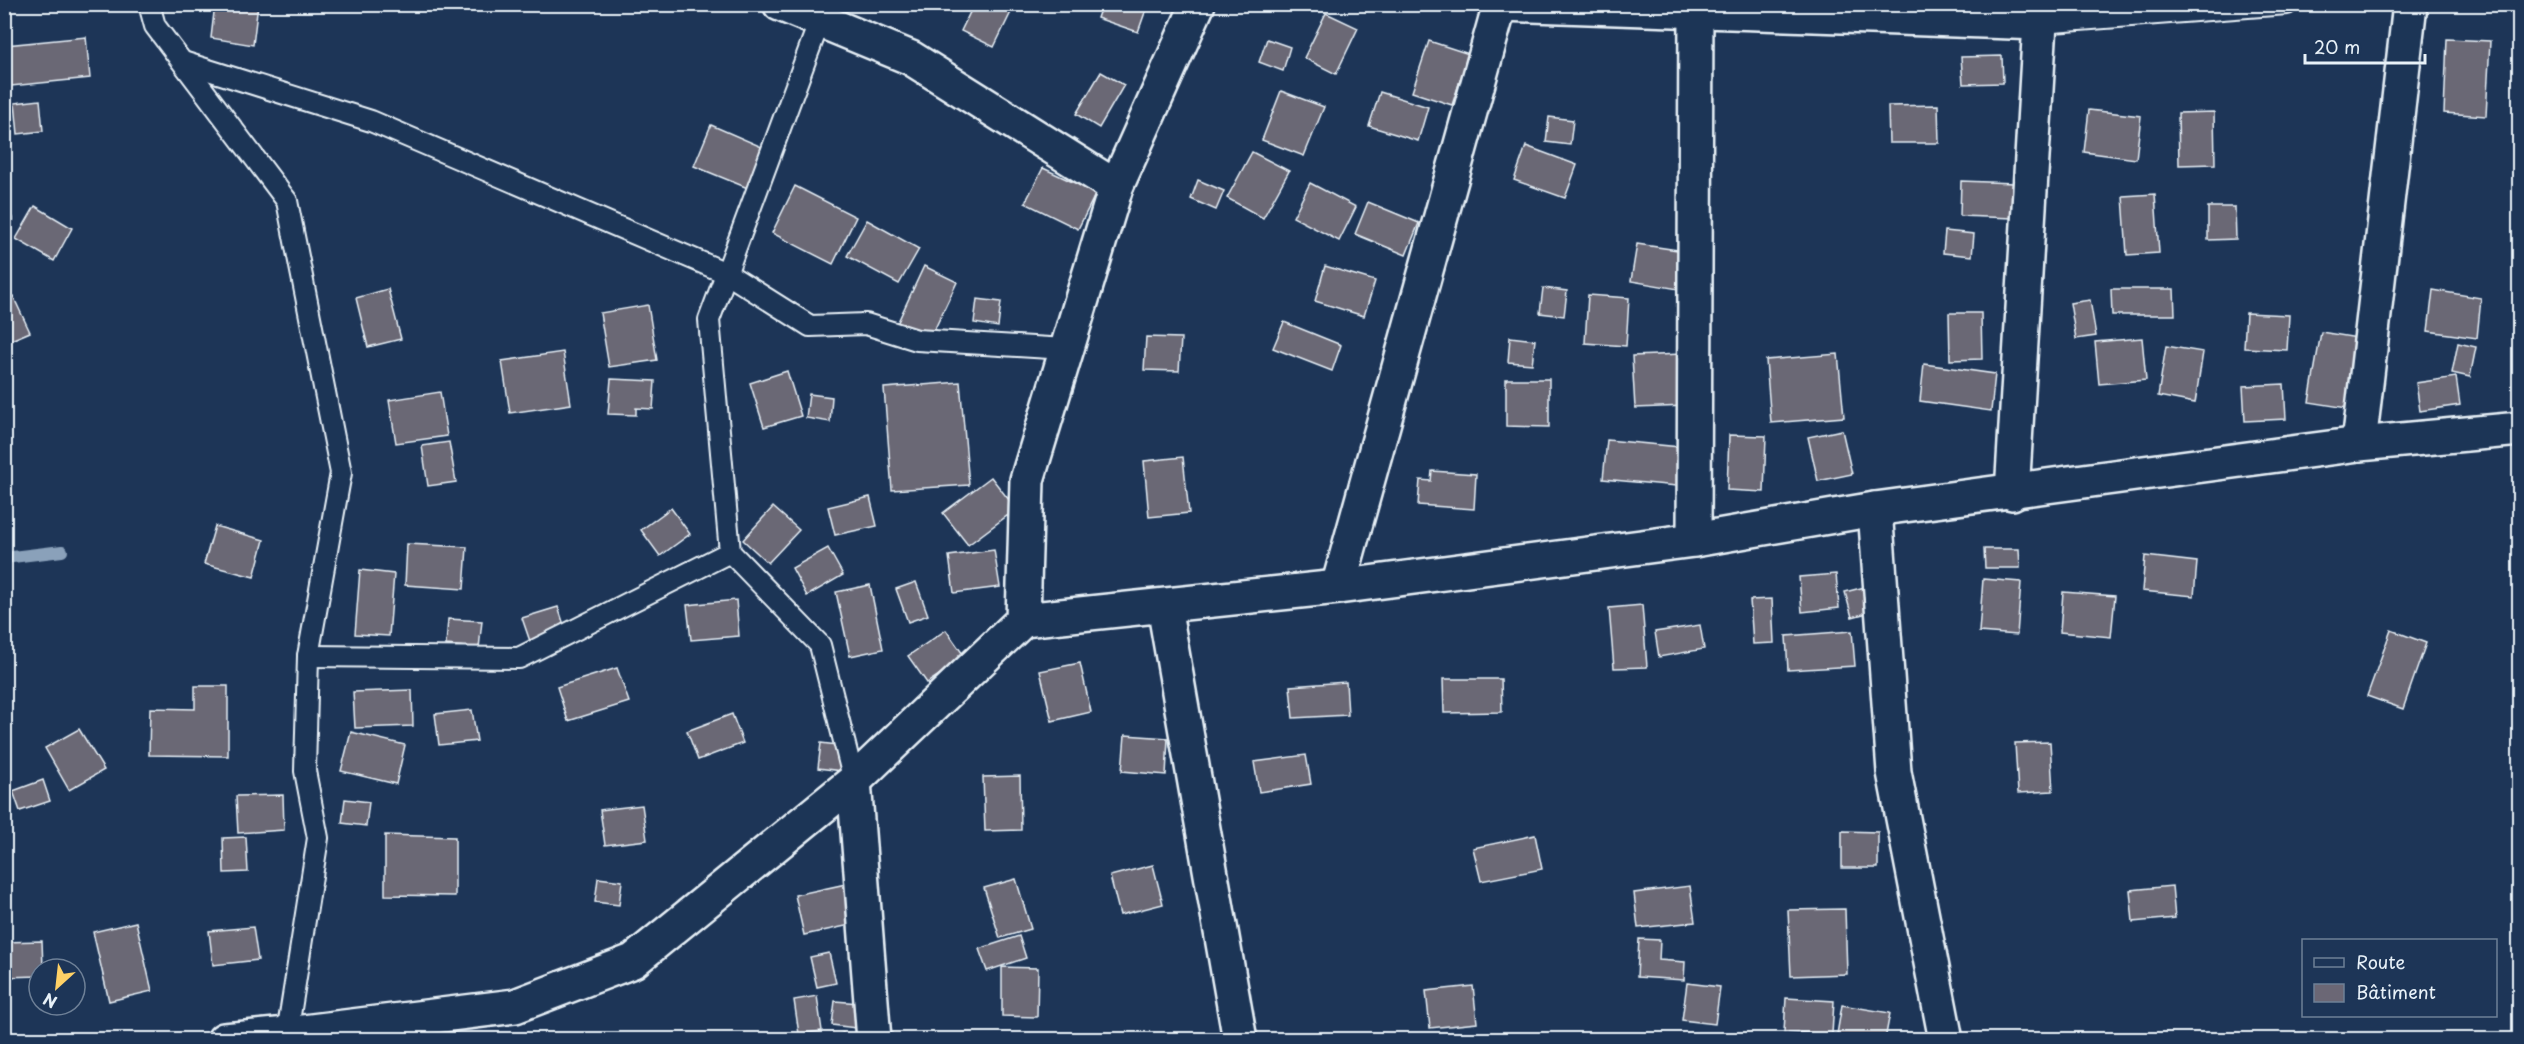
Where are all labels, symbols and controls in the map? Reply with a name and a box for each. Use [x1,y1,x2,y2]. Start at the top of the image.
scale bar [2305,27,2425,65]
text: 20 m [2314,33,2360,60]
legend [2302,939,2497,1017]
text: Route [2356,948,2406,975]
north arrow [27,957,87,1017]
text: Bâtiment [2356,978,2436,1005]
text: N [39,988,61,1015]

